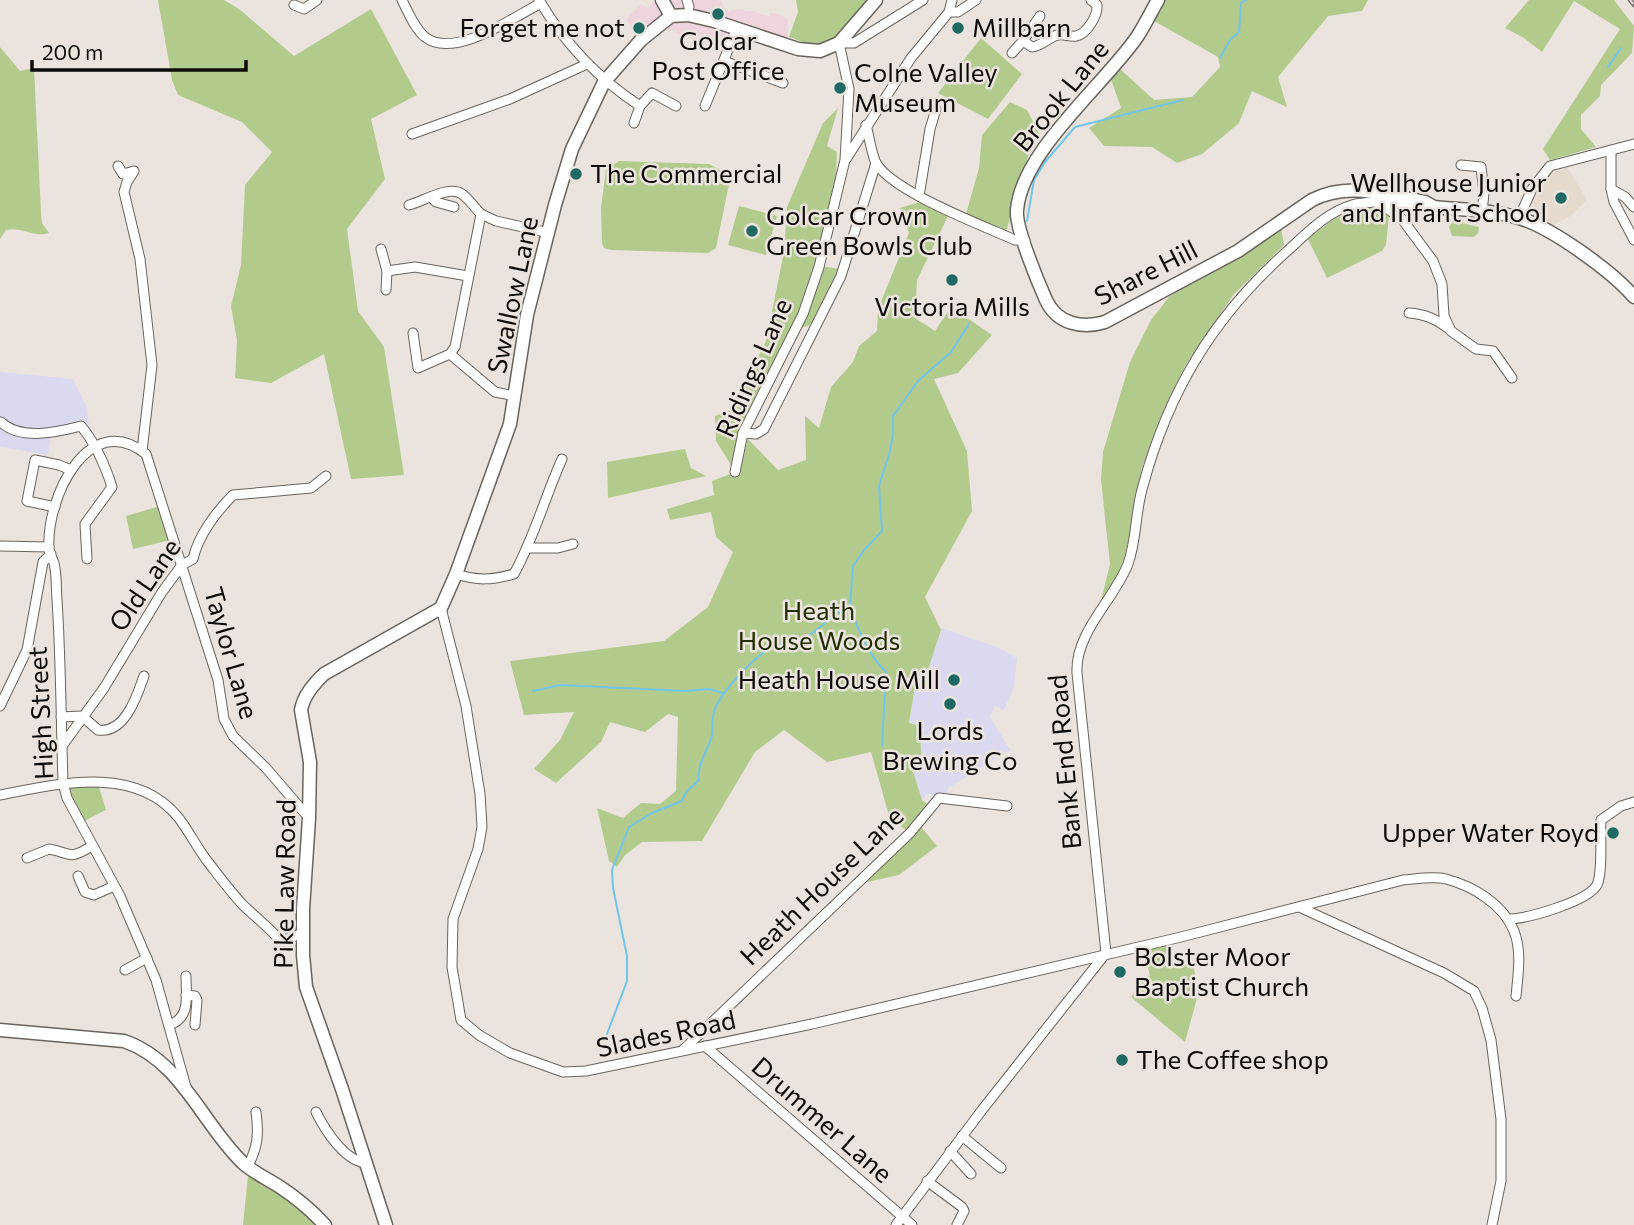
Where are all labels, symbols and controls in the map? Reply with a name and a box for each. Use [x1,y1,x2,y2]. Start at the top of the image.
marker: Golcar Post Office [710,6,726,22]
place label: Forget me not [459,11,625,42]
place label: Millbarn [972,11,1071,42]
marker: Forget me not [631,20,647,36]
marker: Millbarn [950,20,966,36]
place label: Golcar Post Office [652,24,785,85]
scale bar [32,28,245,72]
street label: Brook Lane [1006,33,1114,157]
text: 200 m [42,39,103,64]
place label: Colne Valley Museum [854,56,998,117]
marker: Colne Valley Museum [832,80,848,96]
place label: The Commercial [590,157,782,188]
marker: The Commercial [568,166,584,182]
place label: Wellhouse Junior and Infant School [1342,166,1547,227]
marker: Wellhouse Junior and Infant School [1553,190,1569,206]
place label: Golcar Crown Green Bowls Club [766,199,973,260]
street label: Swallow Lane [480,213,543,376]
marker: Golcar Crown Green Bowls Club [744,223,760,239]
street label: Share Hill [1088,232,1202,311]
marker: Victoria Mills [944,272,960,288]
place label: Victoria Mills [874,290,1030,321]
street label: Ridings Lane [708,293,797,442]
street label: Old Lane [102,532,186,636]
street label: Taylor Lane [199,583,266,722]
park label: Heath House Woods [738,594,900,655]
street label: High Street [21,646,58,781]
place label: Heath House Mill [738,663,940,694]
marker: Heath House Mill [946,672,962,688]
street label: Bank End Road [1040,673,1087,851]
marker: Lords Brewing Co [942,696,958,712]
place label: Lords Brewing Co [883,714,1017,775]
street label: Pike Law Road [267,799,300,969]
street label: Heath House Lane [733,799,909,971]
place label: Upper Water Royd [1382,816,1599,847]
marker: Upper Water Royd [1605,825,1621,841]
place label: Bolster Moor Baptist Church [1134,940,1309,1001]
marker: Bolster Moor Baptist Church [1112,964,1128,980]
street label: Slades Road [593,1003,738,1062]
place label: The Coffee shop [1136,1043,1329,1074]
street label: Drummer Lane [747,1050,899,1188]
marker: The Coffee shop [1114,1052,1130,1068]

